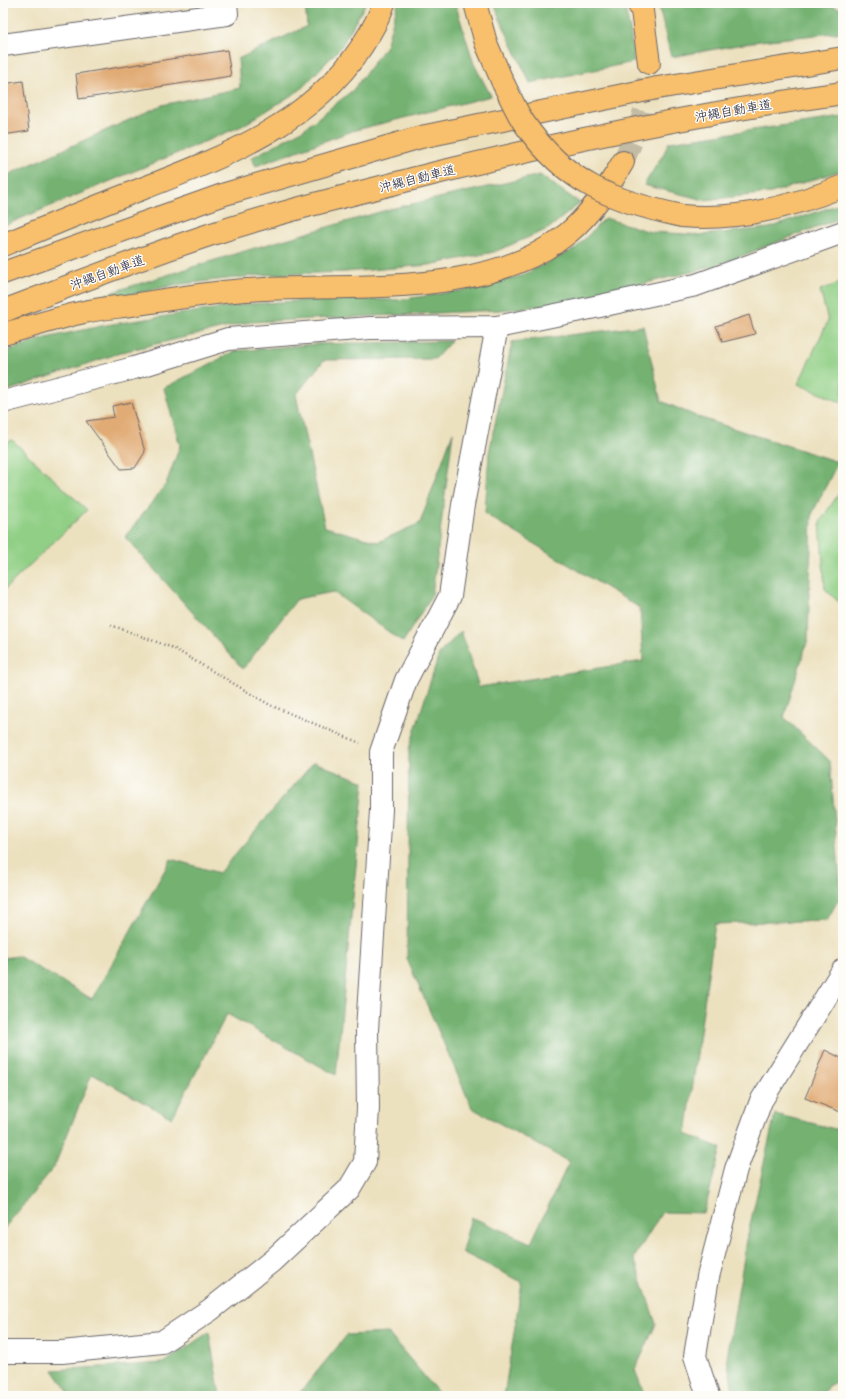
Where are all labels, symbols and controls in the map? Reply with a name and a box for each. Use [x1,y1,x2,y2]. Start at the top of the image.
street label: 沖縄自動車道 [693,96,773,125]
street label: 沖縄自動車道 [377,162,457,195]
street label: 沖縄自動車道 [68,252,146,293]

